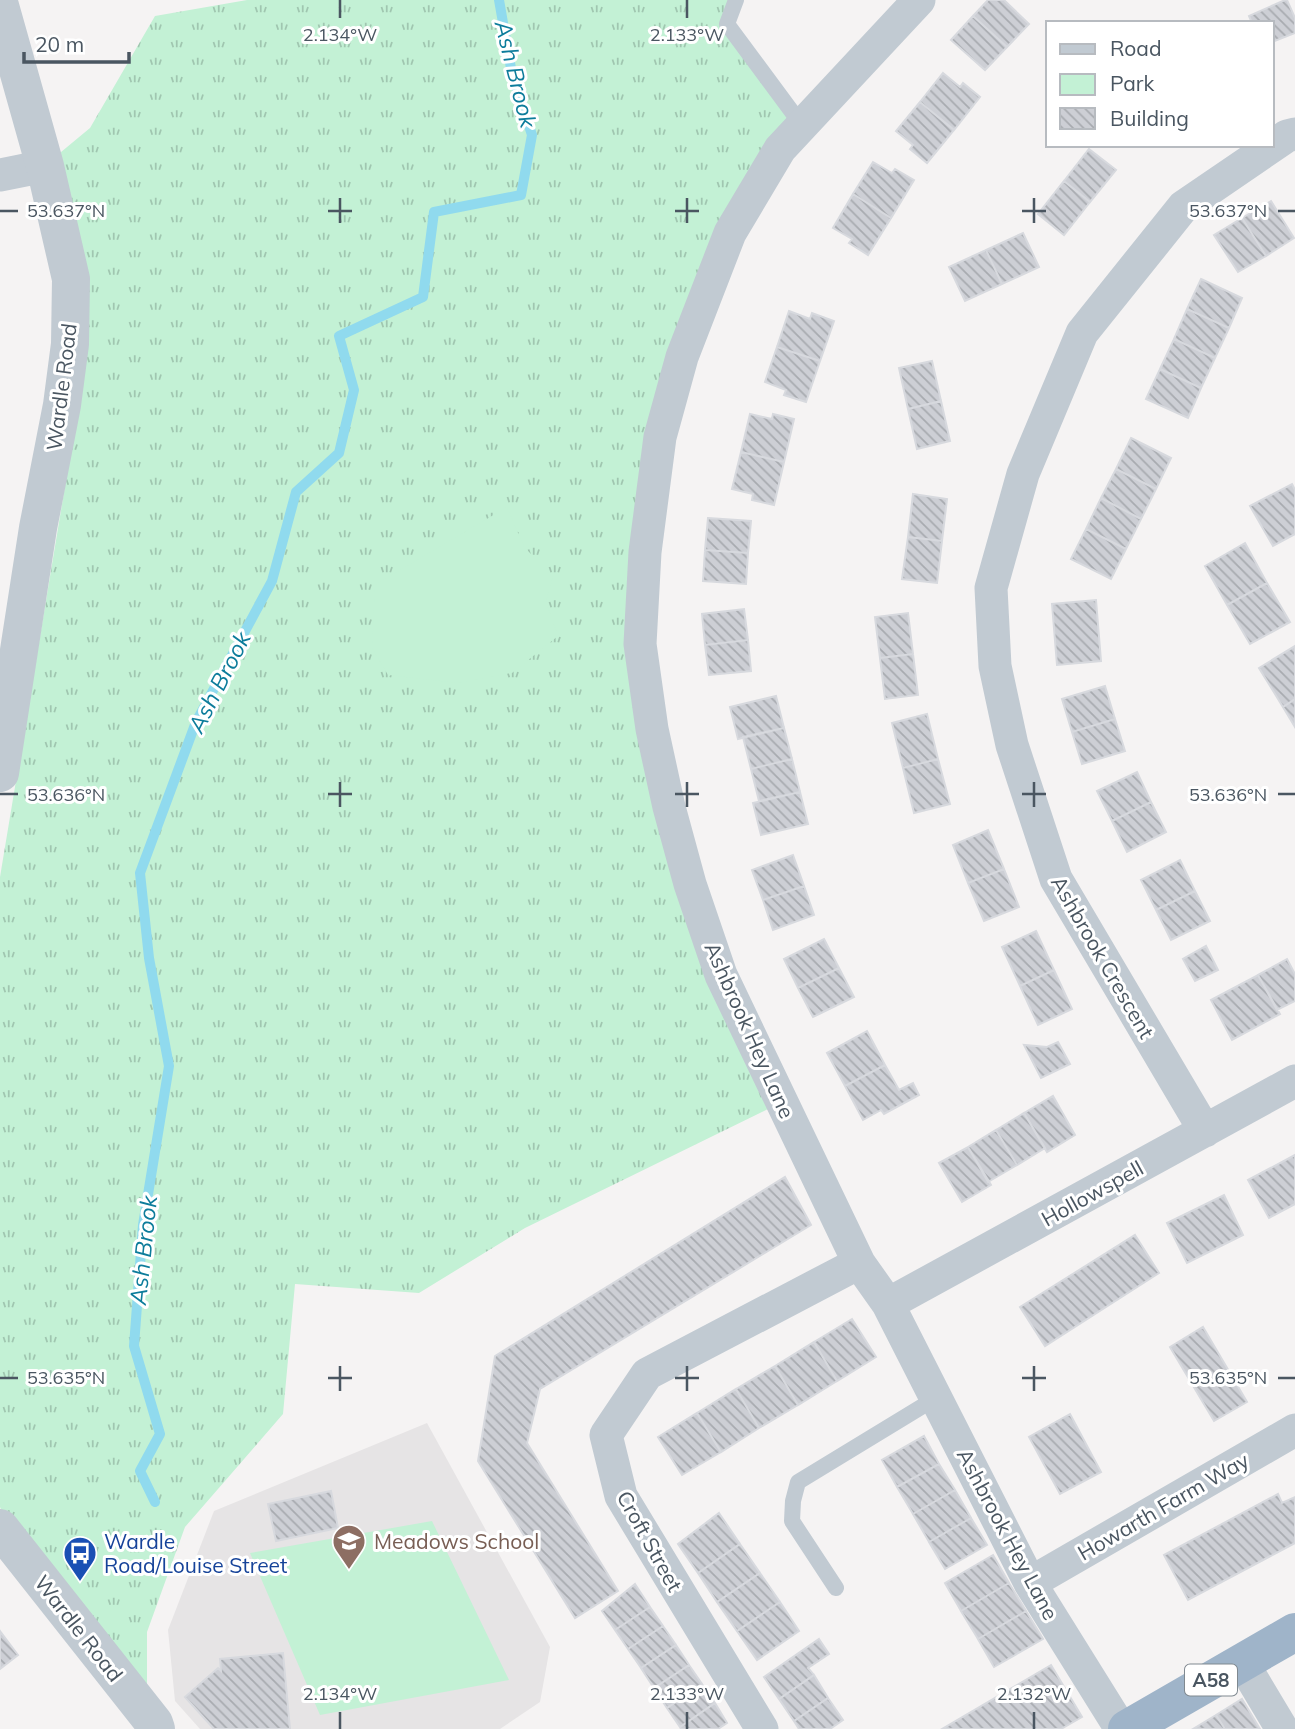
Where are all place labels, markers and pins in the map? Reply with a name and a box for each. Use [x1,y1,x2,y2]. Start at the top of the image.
school or university icon: Meadows School [330,1522,368,1571]
place label: Wardle Road/Louise Street [104,1528,287,1578]
place label: Meadows School [374,1528,539,1554]
bus stop icon: Wardle Road/Louise Street [61,1534,99,1583]

